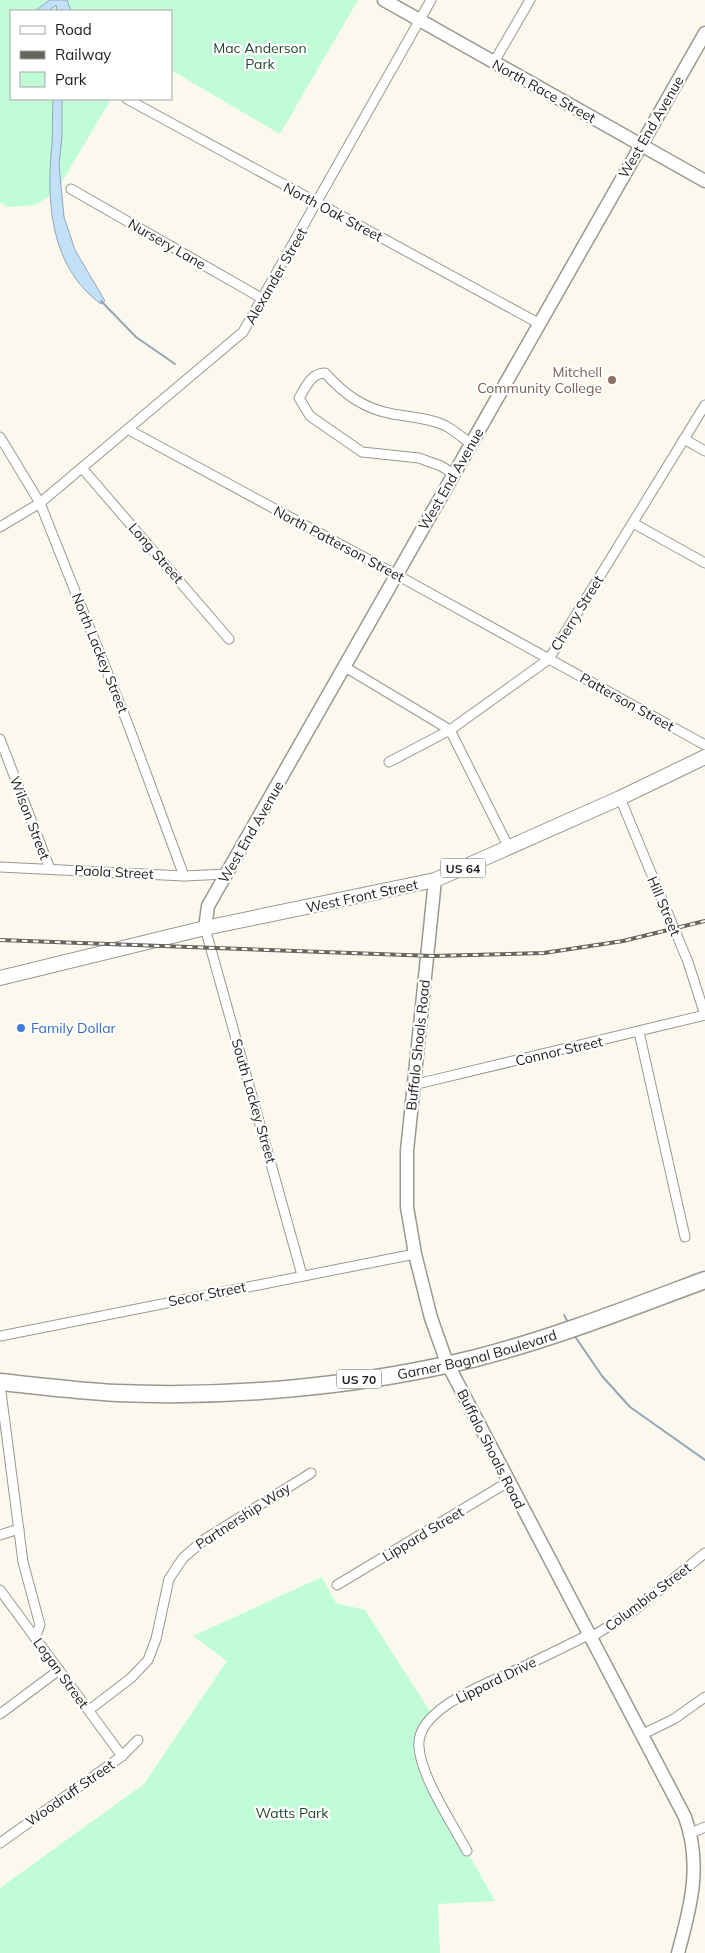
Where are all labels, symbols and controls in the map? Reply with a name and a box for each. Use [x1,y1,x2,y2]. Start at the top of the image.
legend [10,10,172,100]
text: Road [55,20,92,39]
park label: Mac Anderson Park [213,39,307,73]
text: Railway [55,45,111,64]
street label: North Race Street [489,55,599,127]
text: Park [55,70,87,89]
street label: West End Avenue [614,73,688,181]
street label: North Oak Street [280,178,386,246]
street label: Nursery Lane [125,215,209,273]
street label: Alexander Street [241,224,311,328]
place label: Mitchell Community College [477,363,602,397]
marker: Mitchell Community College [606,374,618,386]
street label: West End Avenue [414,425,488,533]
street label: North Patterson Street [271,502,408,586]
street label: Long Street [125,519,187,587]
street label: Cherry Street [547,572,607,654]
street label: North Lackey Street [68,590,132,716]
street label: Patterson Street [577,669,677,735]
street label: Wilson Street [6,774,54,862]
street label: West End Avenue [214,778,288,886]
road number: US 64 [440,858,486,878]
street label: Paola Street [74,861,154,883]
street label: Hill Street [643,873,685,939]
street label: West Front Street [304,875,420,917]
street label: Buffalo Shoals Road [402,979,434,1111]
place label: Family Dollar [31,1019,117,1037]
marker: Family Dollar [15,1022,27,1034]
street label: Connor Street [514,1032,604,1070]
street label: South Lackey Street [228,1037,280,1166]
street label: Secor Street [167,1278,247,1310]
street label: Garner Bagnal Boulevard [396,1326,559,1383]
road number: US 70 [336,1370,382,1388]
street label: Buffalo Shoals Road [453,1386,529,1512]
street label: Partnership Way [192,1478,294,1553]
street label: Lippard Street [379,1503,467,1565]
street label: Columbia Street [601,1559,695,1635]
street label: Logan Street [29,1634,93,1712]
street label: Lippard Drive [453,1653,539,1707]
street label: Woodruff Street [22,1756,118,1830]
park label: Watts Park [256,1804,329,1822]

